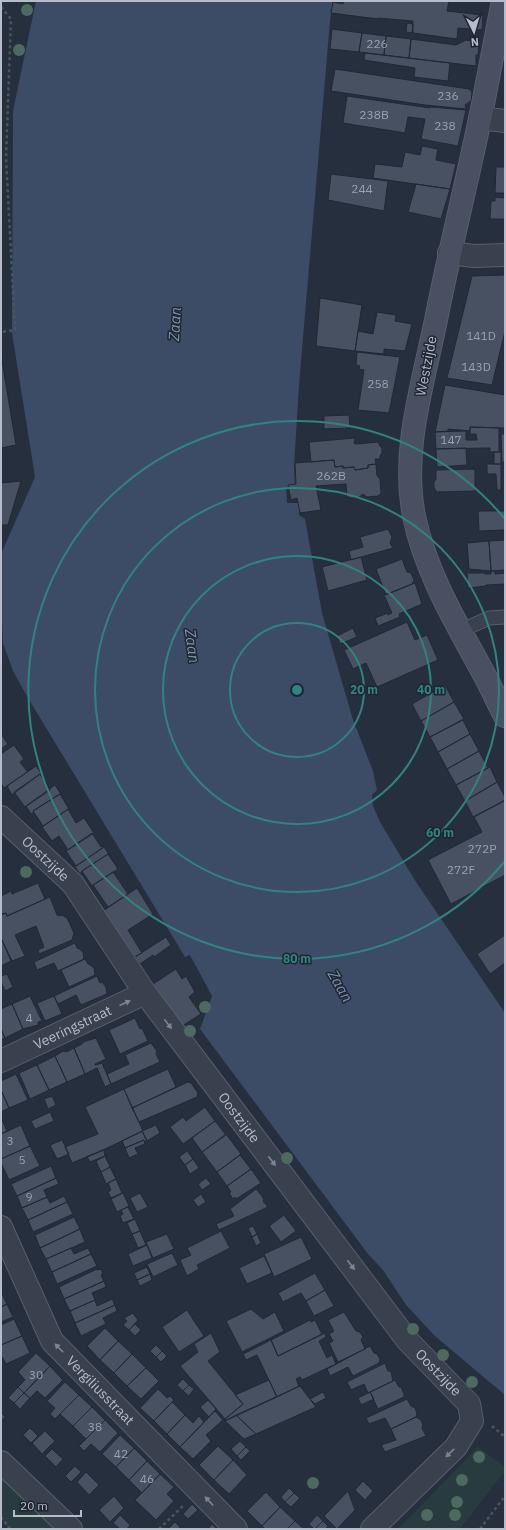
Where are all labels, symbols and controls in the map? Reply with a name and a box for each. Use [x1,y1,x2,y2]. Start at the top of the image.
north arrow [454,12,494,52]
text: N [470,35,479,49]
house number: 226 [366,36,388,51]
house number: 236 [437,88,459,103]
house number: 238B [359,107,389,122]
house number: 238 [434,118,456,133]
house number: 244 [351,181,373,196]
water label: Zaan [164,306,185,343]
house number: 141D [466,328,496,343]
street label: Westzijde [411,334,441,398]
house number: 143D [461,359,491,374]
house number: 258 [367,376,389,391]
house number: 147 [440,432,462,447]
house number: 262B [316,468,346,483]
water label: Zaan [181,627,204,664]
text: 20 m [350,682,378,697]
text: 40 m [417,682,445,697]
centre of rings [290,683,304,697]
text: 60 m [426,825,454,840]
street label: Oostzijde [18,832,74,885]
house number: 272P [468,841,496,856]
house number: 272F [447,862,475,877]
text: 80 m [283,951,311,966]
water label: Zaan [323,965,357,1005]
one-way arrow [119,1000,130,1006]
street label: Veeringstraat [31,1001,114,1053]
house number: 4 [25,1010,33,1025]
one-way arrow [164,1019,172,1030]
street label: Oostzijde [214,1089,264,1147]
house number: 3 [6,1133,14,1148]
house number: 5 [18,1152,26,1167]
one-way arrow [268,1156,276,1167]
house number: 9 [25,1189,33,1204]
one-way arrow [346,1260,354,1270]
one-way arrow [55,1343,64,1353]
street label: Oostzijde [412,1345,466,1400]
street label: Vergiliusstraat [62,1352,138,1429]
house number: 30 [29,1367,43,1382]
house number: 38 [88,1419,102,1434]
house number: 42 [114,1446,128,1461]
one-way arrow [445,1448,455,1458]
house number: 46 [140,1471,154,1486]
scale bar [14,1492,81,1518]
one-way arrow [204,1496,214,1506]
text: 20 m [20,1498,48,1513]

